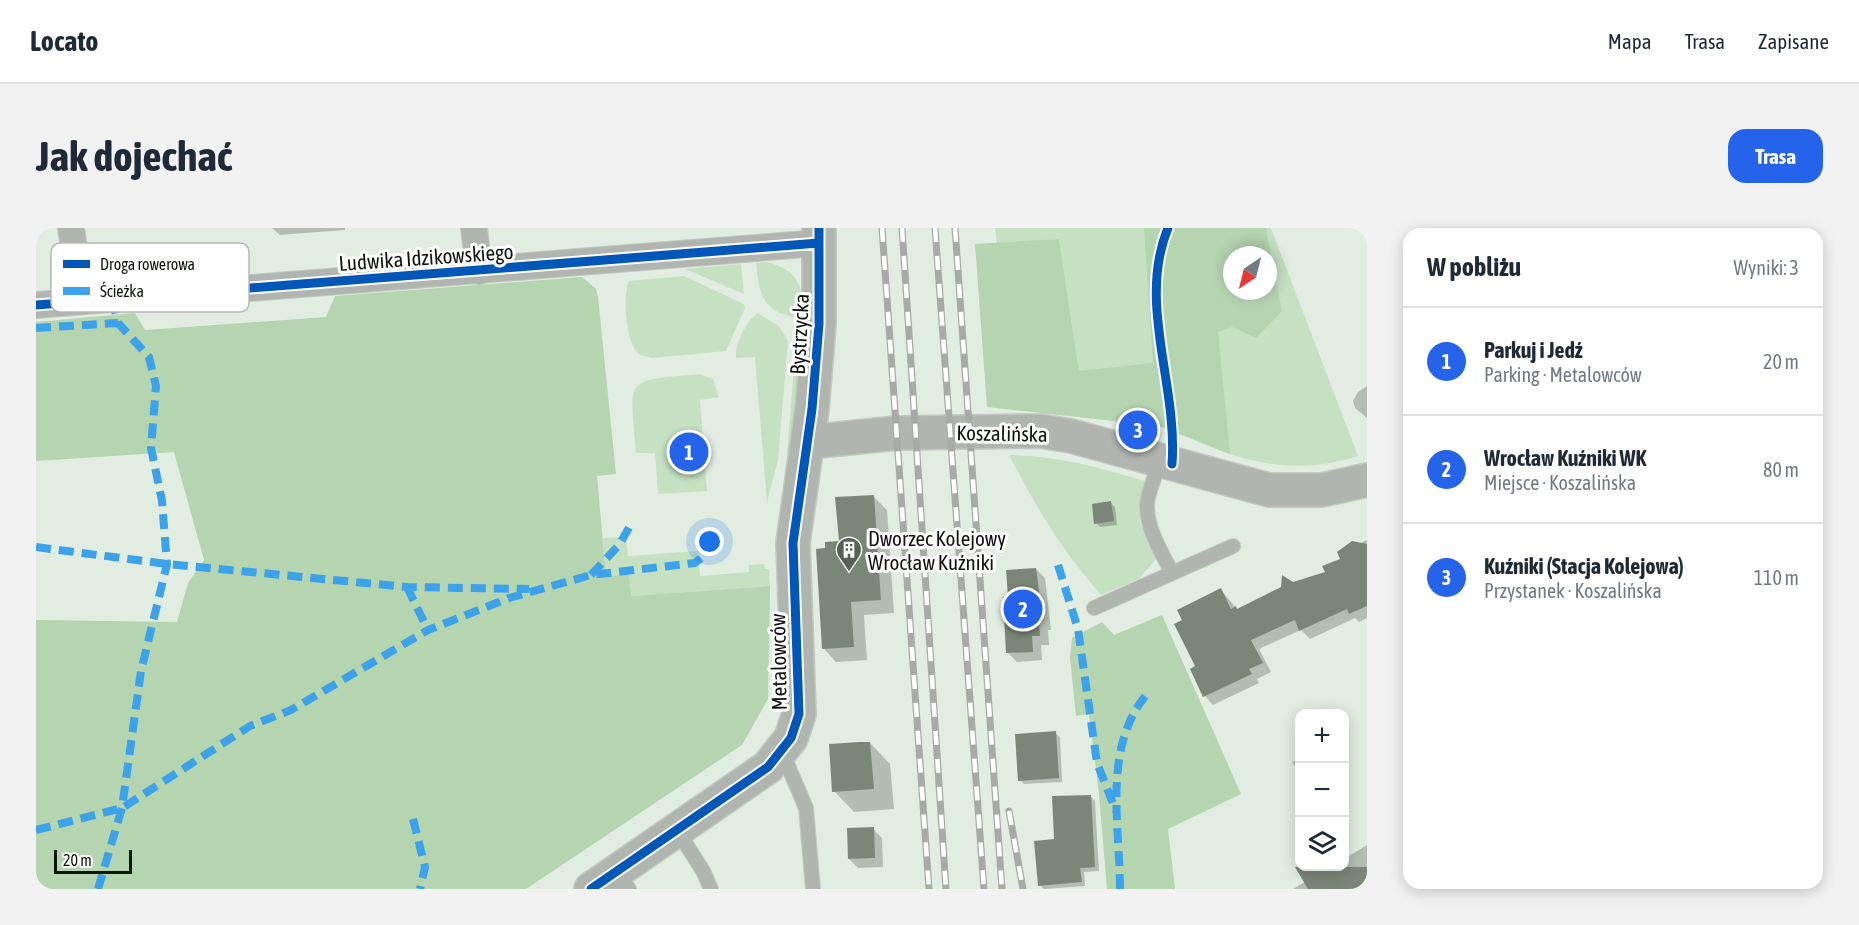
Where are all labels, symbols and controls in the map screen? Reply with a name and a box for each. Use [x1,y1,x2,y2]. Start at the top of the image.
text: Locato [30,25,98,57]
text: Mapa [1608,29,1651,53]
text: Trasa [1684,29,1725,53]
text: Zapisane [1758,29,1829,53]
button: Trasa [1728,129,1823,183]
text: Jak dojechać [36,132,232,180]
street label: Ludwika Idzikowskiego [338,239,514,275]
legend [51,243,249,312]
north arrow [1223,246,1277,300]
text: W pobliżu [1427,252,1521,282]
text: Droga rowerowa [100,255,195,274]
text: Wyniki: 3 [1733,256,1799,279]
text: Ścieżka [100,281,144,300]
street label: Bystrzycka [785,293,813,375]
text: Parkuj i Jedź [1484,337,1583,363]
text: 1 [1442,350,1451,373]
text: 20 m [1763,350,1799,373]
text: Parking · Metalowców [1484,363,1642,386]
pin: 3 [1118,408,1158,452]
street label: Koszalińska [956,420,1048,446]
pin: 1 [670,430,708,474]
text: Wrocław Kuźniki WK [1484,445,1646,471]
text: 2 [1442,458,1451,481]
text: 80 m [1763,458,1799,481]
text: Miejsce · Koszalińska [1484,471,1636,494]
place label: Dworzec Kolejowy Wrocław Kuźniki [868,526,1006,574]
your location [695,527,724,556]
building icon: Dworzec Kolejowy Wrocław Kuźniki [834,535,864,573]
text: Kuźniki (Stacja Kolejowa) [1484,553,1684,579]
text: 3 [1442,566,1451,589]
text: 110 m [1754,566,1799,589]
text: Przystanek · Koszalińska [1484,579,1662,602]
pin: 2 [1004,586,1042,632]
street label: Metalowców [765,613,791,711]
map controls [1295,709,1349,871]
button: + [1295,709,1349,763]
button: − [1295,763,1349,817]
button: layers [1295,817,1349,871]
scale bar [54,847,132,874]
text: 20 m [63,851,92,869]

